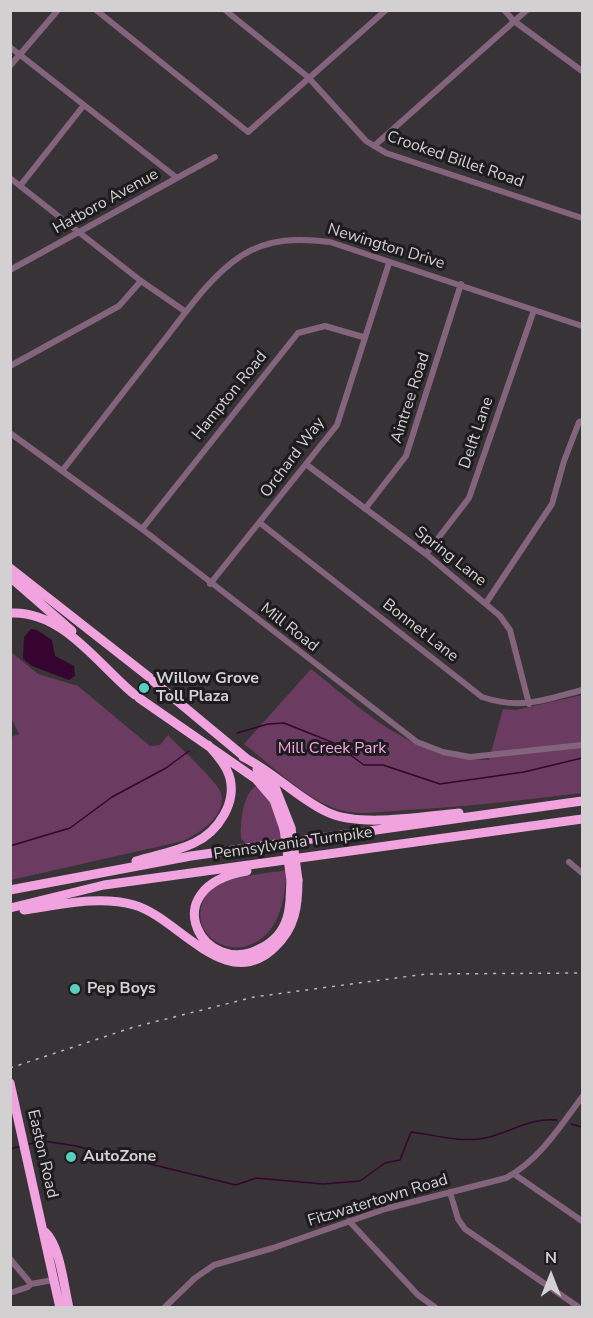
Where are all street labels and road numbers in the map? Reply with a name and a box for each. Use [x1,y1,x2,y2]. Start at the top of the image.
street label: Crooked Billet Road [384,128,526,192]
street label: Hatboro Avenue [50,165,162,239]
street label: Newington Drive [325,220,447,274]
street label: Hampton Road [188,348,272,444]
street label: Aintree Road [387,350,435,446]
street label: Delft Lane [456,395,498,471]
street label: Orchard Way [257,414,329,502]
street label: Spring Lane [410,523,490,591]
street label: Bonnet Lane [378,595,462,667]
street label: Mill Road [256,599,322,657]
street label: Pennsylvania Turnpike [212,823,374,865]
street label: Easton Road [23,1108,61,1200]
street label: Fitzwatertown Road [306,1171,450,1231]

